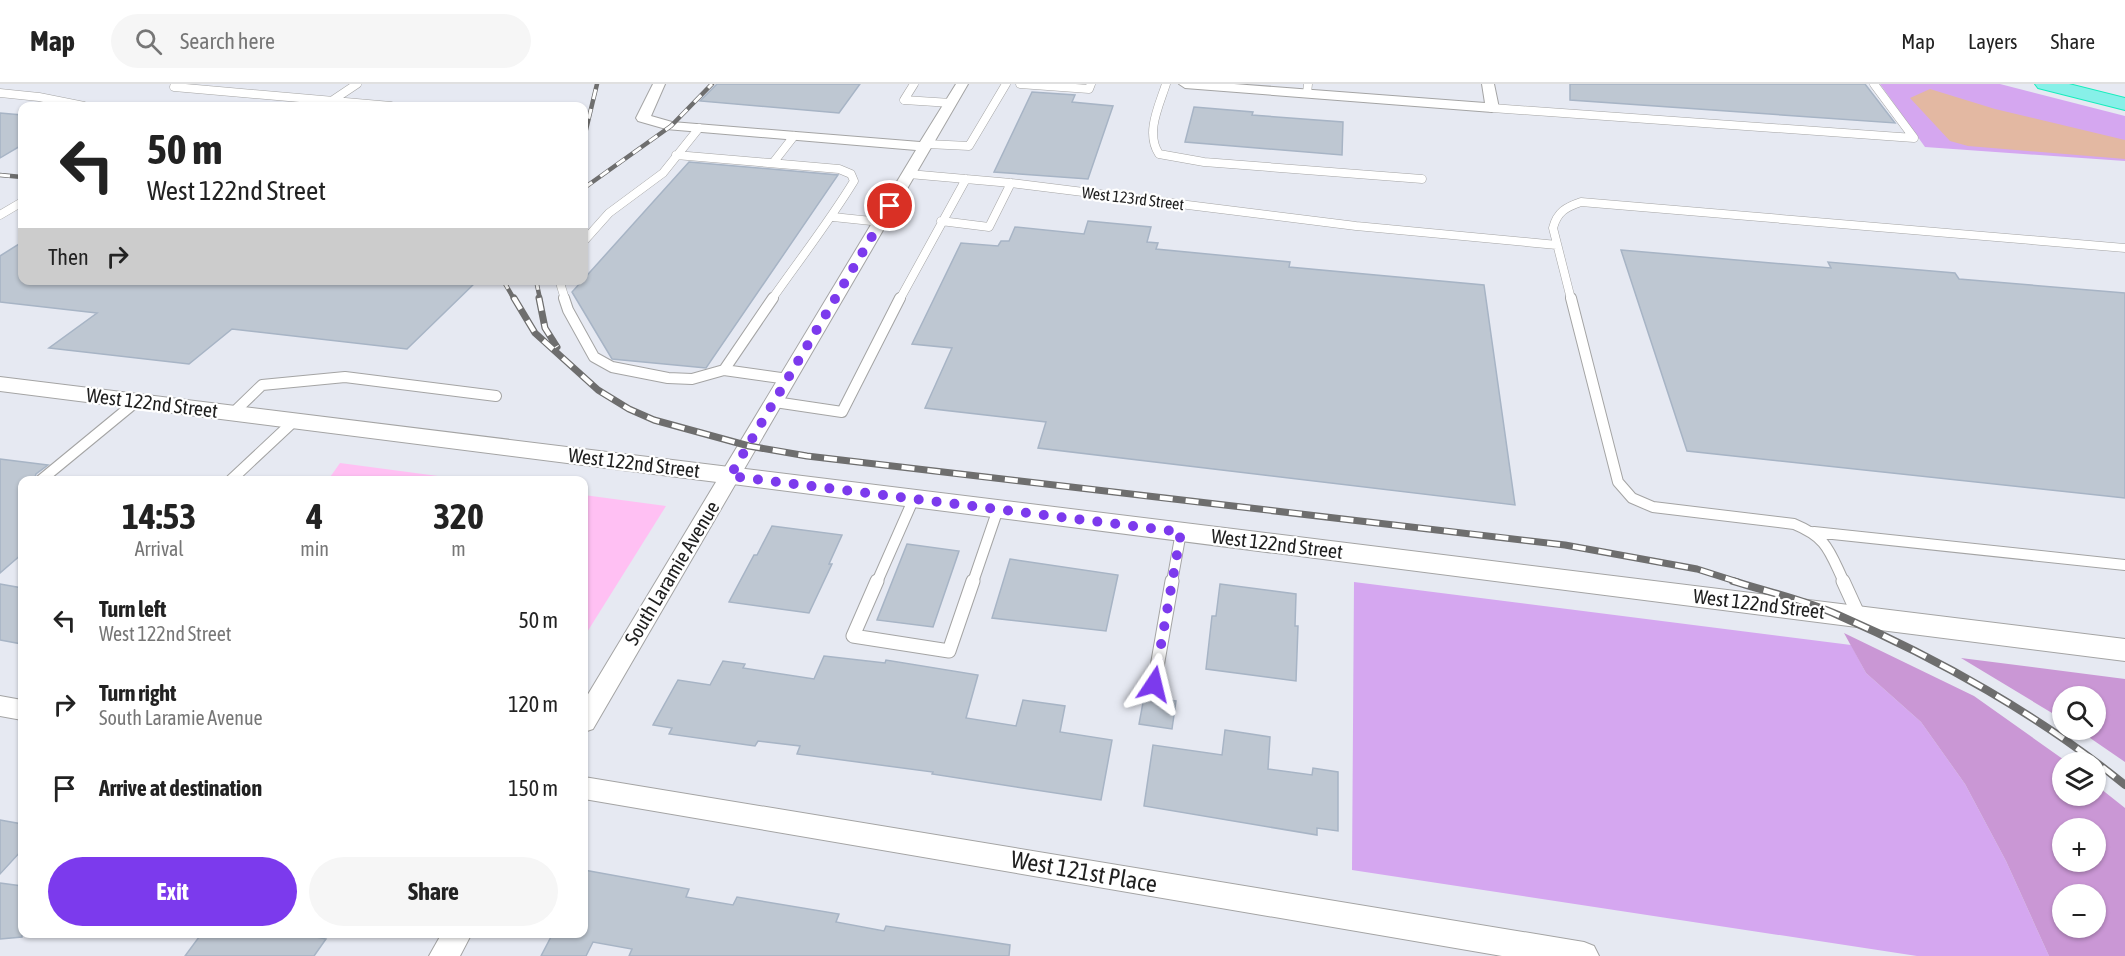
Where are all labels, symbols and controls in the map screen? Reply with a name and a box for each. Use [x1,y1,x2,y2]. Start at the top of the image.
search box [111,14,531,68]
text: Map [30,25,75,57]
icon: search [132,25,165,58]
text: Search here [180,28,275,54]
text: Map [1901,29,1935,53]
text: Layers [1968,29,2018,53]
text: Share [2051,29,2095,53]
text: 50 m [147,125,222,173]
icon: left [48,126,126,204]
text: West 122nd Street [147,175,326,206]
pin [864,180,915,231]
street label: West 123rd Street [1081,183,1186,213]
icon: arrive [873,189,906,222]
icon: right [101,240,134,273]
text: Then [48,244,89,270]
street label: West 122nd Street [85,383,219,422]
street label: West 122nd Street [567,443,701,482]
text: 14:53 [122,495,196,537]
text: 4 [306,495,323,537]
text: 320 [433,495,484,537]
street label: South Laramie Avenue [620,497,724,649]
street label: West 122nd Street [1210,524,1344,563]
text: Arrival [135,537,184,560]
text: min [300,537,329,560]
text: m [451,537,466,560]
street label: West 122nd Street [1692,584,1826,623]
text: Turn left [99,596,166,622]
icon: left [48,604,81,637]
text: 50 m [518,607,558,633]
text: West 122nd Street [99,622,232,645]
position arrow [1122,652,1186,716]
text: Turn right [99,680,176,706]
map controls [2052,686,2106,938]
button: search [2052,686,2106,740]
icon: right [48,688,81,721]
text: 120 m [508,691,558,717]
text: South Laramie Avenue [99,706,263,729]
button: layers [2052,752,2106,806]
icon: arrive [48,772,81,805]
text: Arrive at destination [99,775,262,801]
text: 150 m [508,775,558,801]
button: + [2052,818,2106,872]
street label: West 121st Place [1009,845,1159,898]
button: Exit [48,857,297,926]
button: Share [309,857,558,926]
button: − [2052,884,2106,938]

